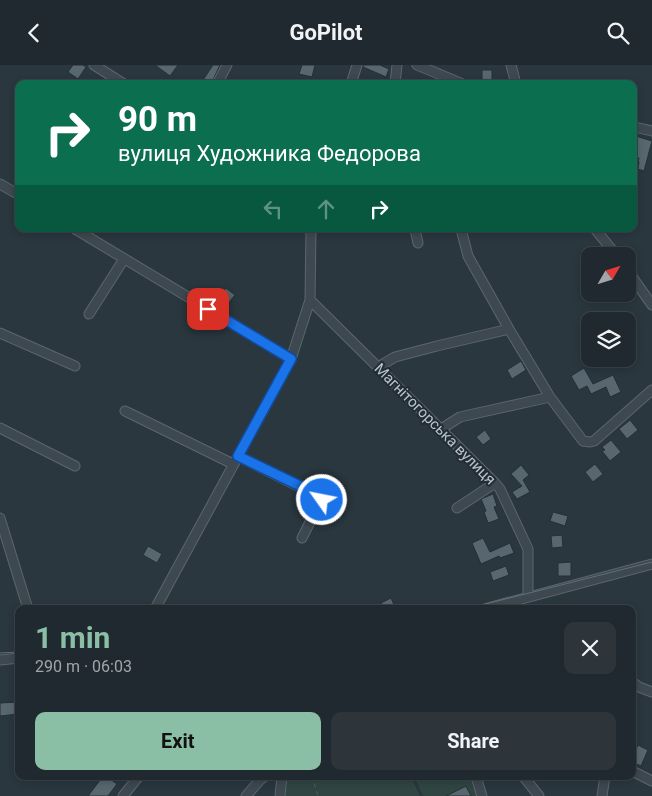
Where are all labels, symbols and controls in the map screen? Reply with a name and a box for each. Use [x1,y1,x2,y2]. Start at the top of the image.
icon: back [20,19,48,47]
icon: search [604,19,632,47]
text: GoPilot [289,20,363,45]
text: 90 m [118,99,197,140]
icon: right [35,100,100,165]
text: вулиця Художника Федорова [118,141,421,166]
icon: left [259,195,287,223]
icon: ahead [312,195,340,223]
icon: right [365,195,393,223]
north arrow [581,247,636,303]
map controls [581,247,636,367]
pin [187,288,229,330]
icon: arrive [194,295,222,323]
button: layers [581,312,636,367]
street label: Магнітогорська вулиця [371,360,499,488]
position arrow [295,473,347,525]
text: 1 min [35,620,110,655]
button: close [564,622,616,674]
text: 290 m · 06:03 [35,657,132,676]
button: Exit [35,712,321,770]
button: Share [331,712,616,770]

